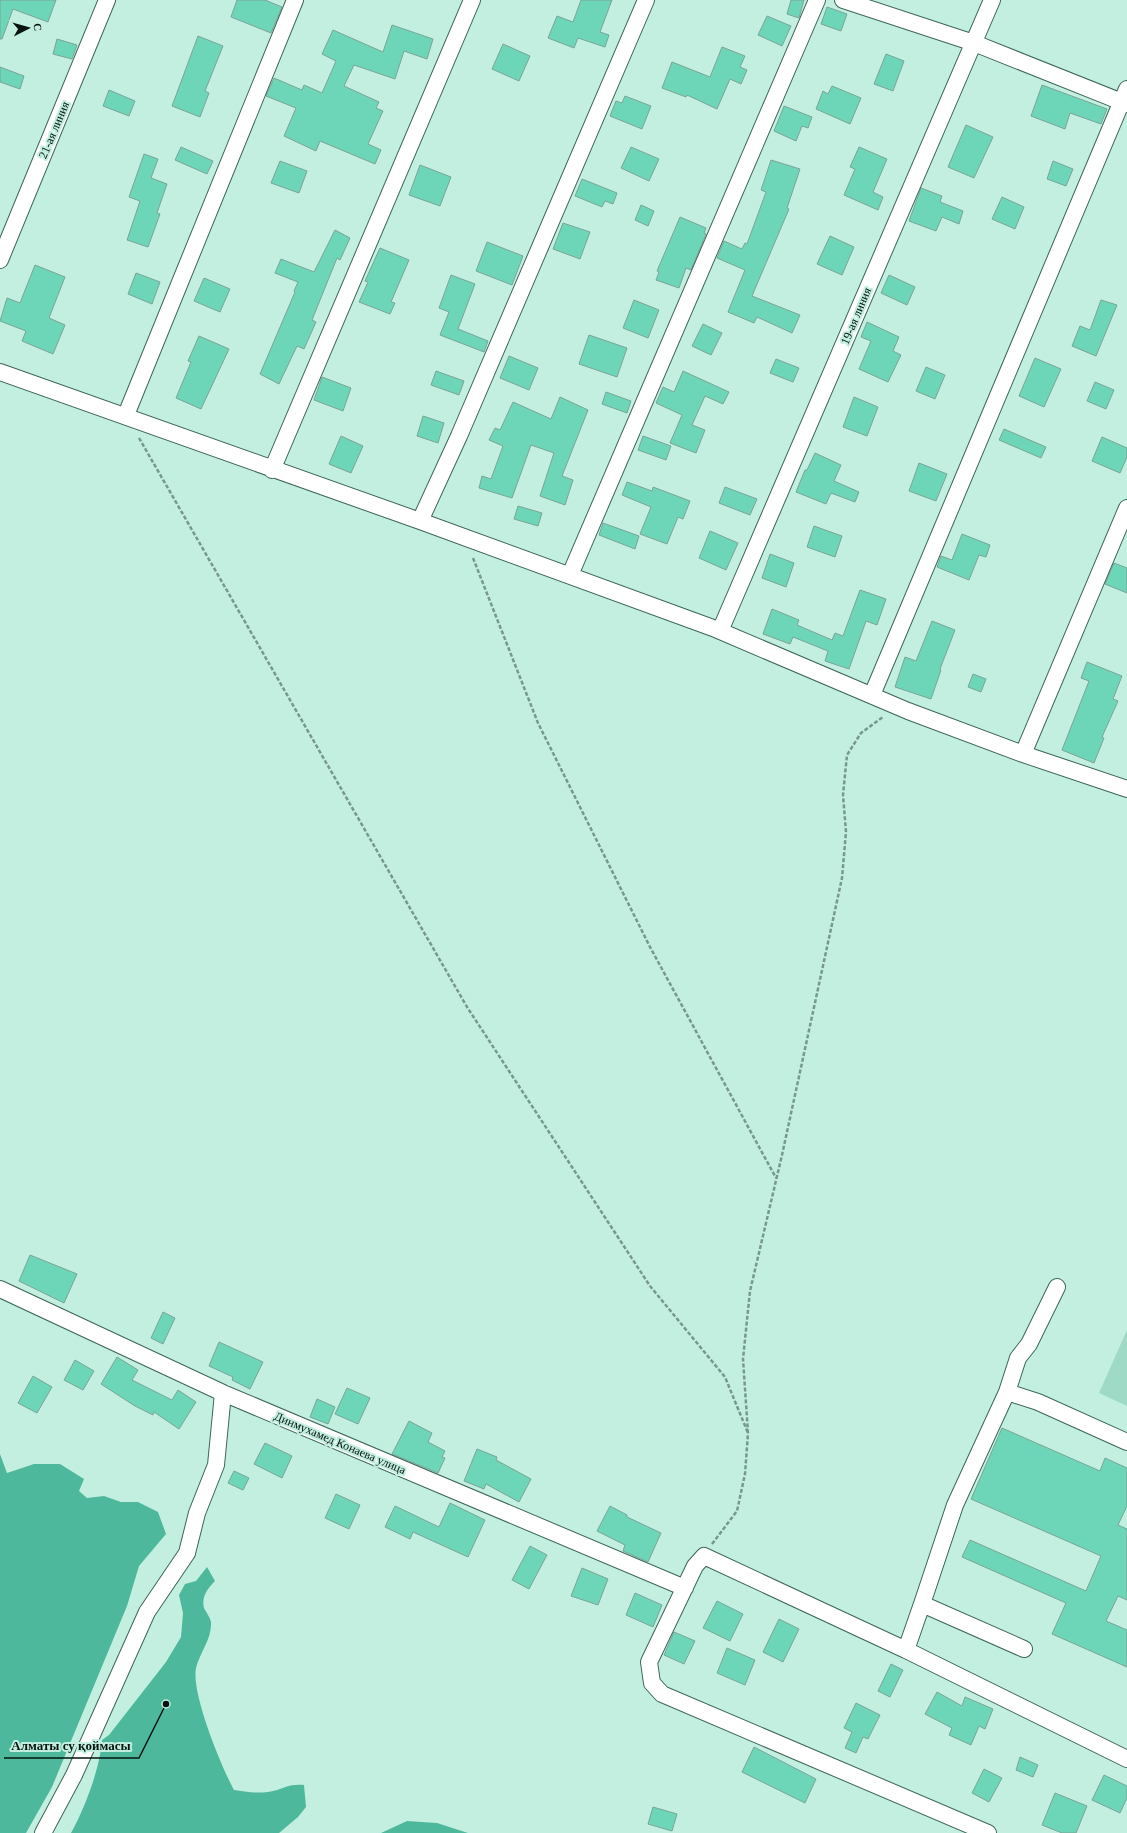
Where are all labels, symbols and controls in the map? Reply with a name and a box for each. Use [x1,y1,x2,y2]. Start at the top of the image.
north arrow [8,8,48,48]
text: С [32,22,44,32]
street label: 21-ая линия [36,99,72,161]
street label: 19-ая линия [838,285,874,347]
street label: Динмухамед Конаева улица [272,1409,409,1477]
callout: Алматы су қоймасы [4,1733,139,1758]
text: Алматы су қоймасы [11,1738,131,1753]

